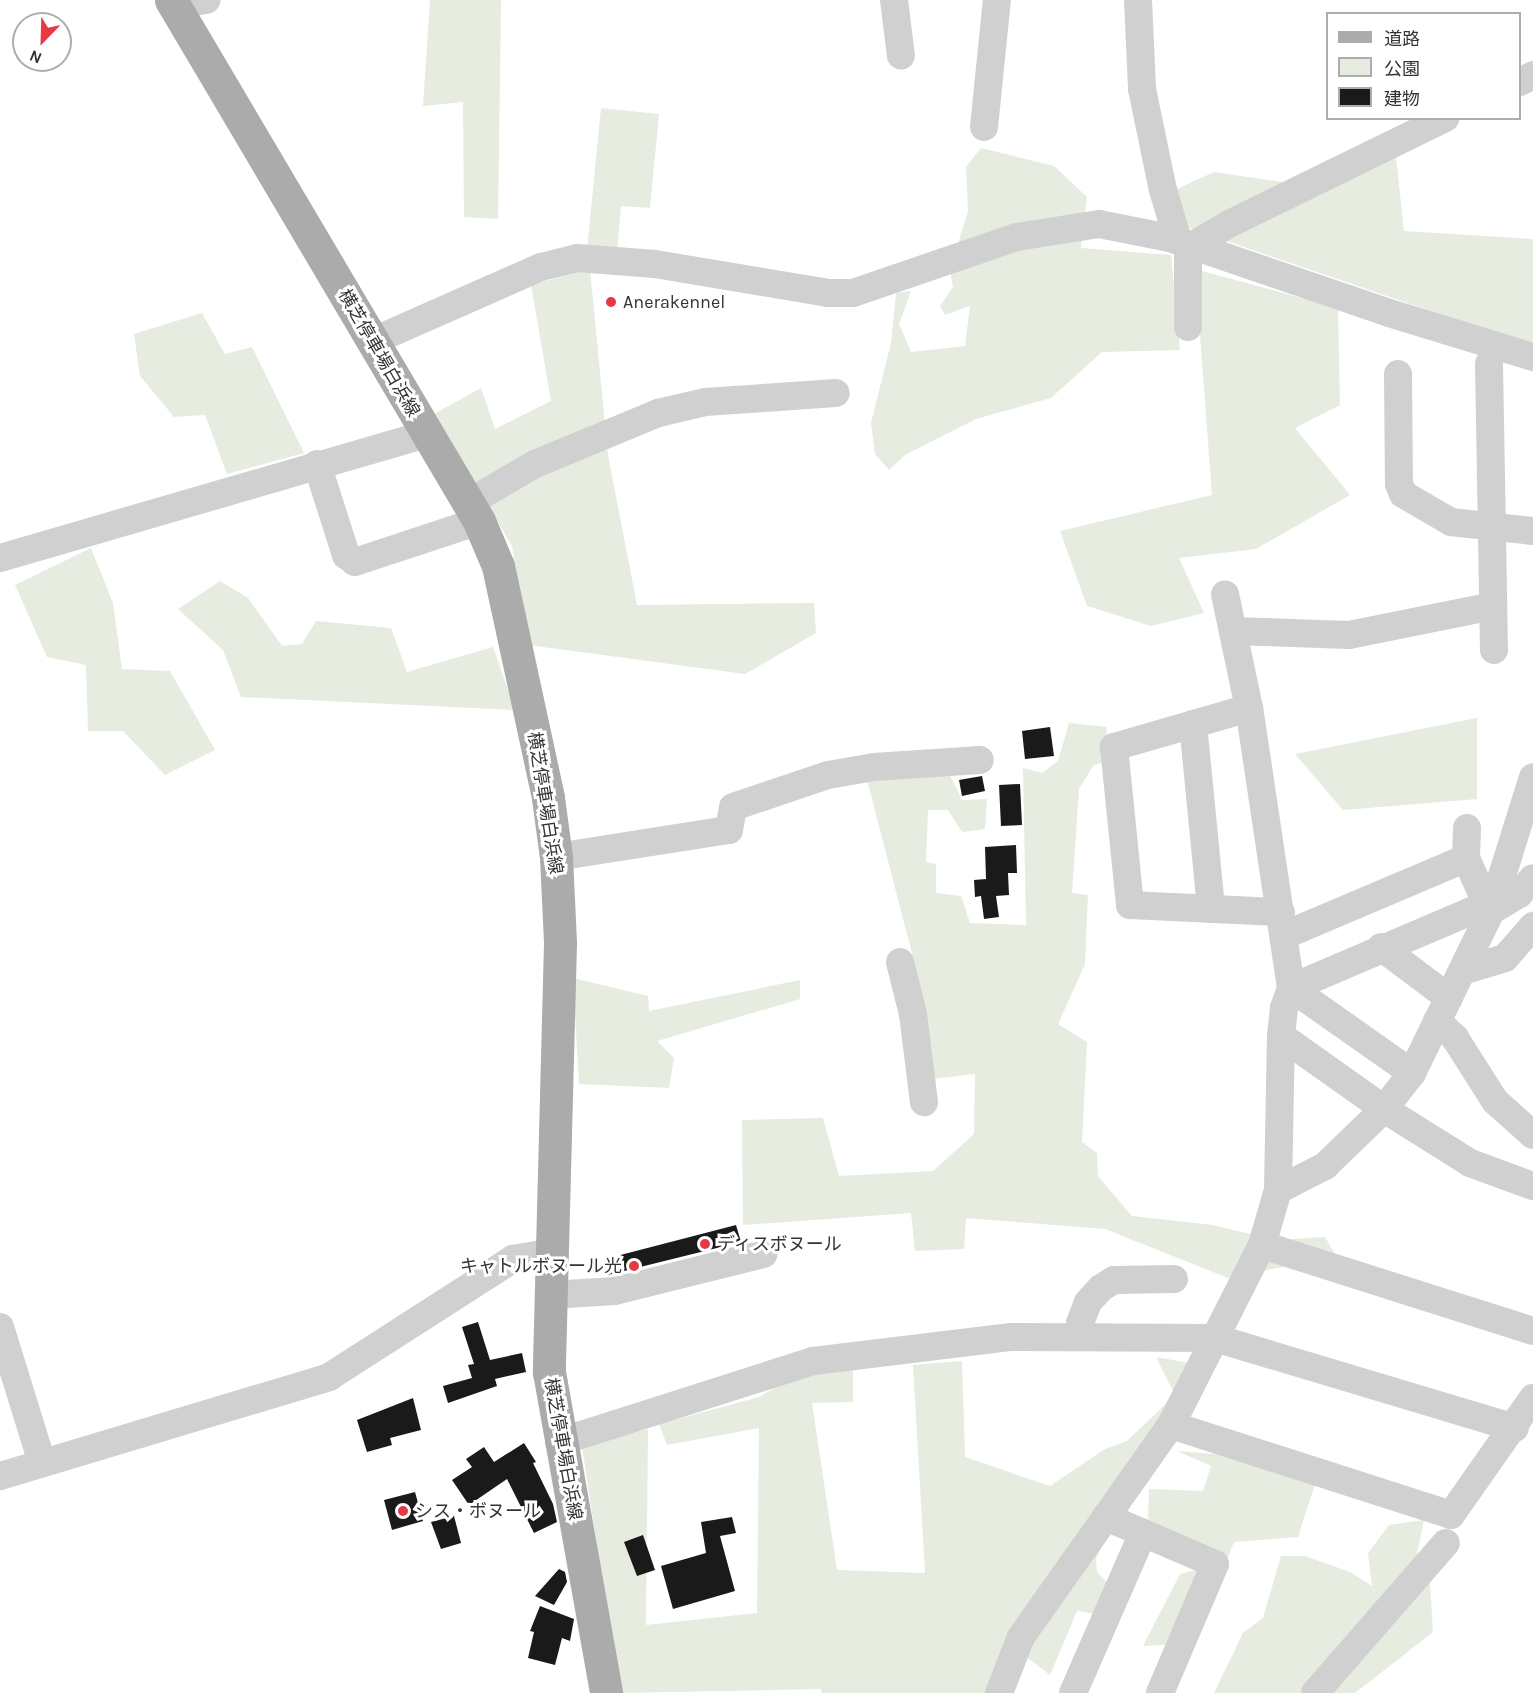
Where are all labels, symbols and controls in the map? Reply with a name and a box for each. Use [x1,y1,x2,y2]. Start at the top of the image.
north arrow [12,12,72,72]
legend [1326,12,1521,120]
text: 道路 [1384,28,1420,50]
text: N [27,46,45,68]
text: 公園 [1384,58,1420,80]
text: 建物 [1384,88,1420,110]
street label: 横芝停車場白浜線 [334,285,424,421]
place label: Anerakennel [623,291,725,313]
marker: Anerakennel [604,295,618,309]
street label: 横芝停車場白浜線 [523,730,567,876]
place label: ディスボヌール [717,1233,843,1255]
marker: ディスボヌール [698,1237,712,1251]
place label: キャトルボヌール光 [460,1255,622,1277]
marker: キャトルボヌール光 [627,1259,641,1273]
street label: 横芝停車場白浜線 [540,1376,586,1522]
place label: シス・ボヌール [415,1500,541,1522]
marker: シス・ボヌール [396,1504,410,1518]

